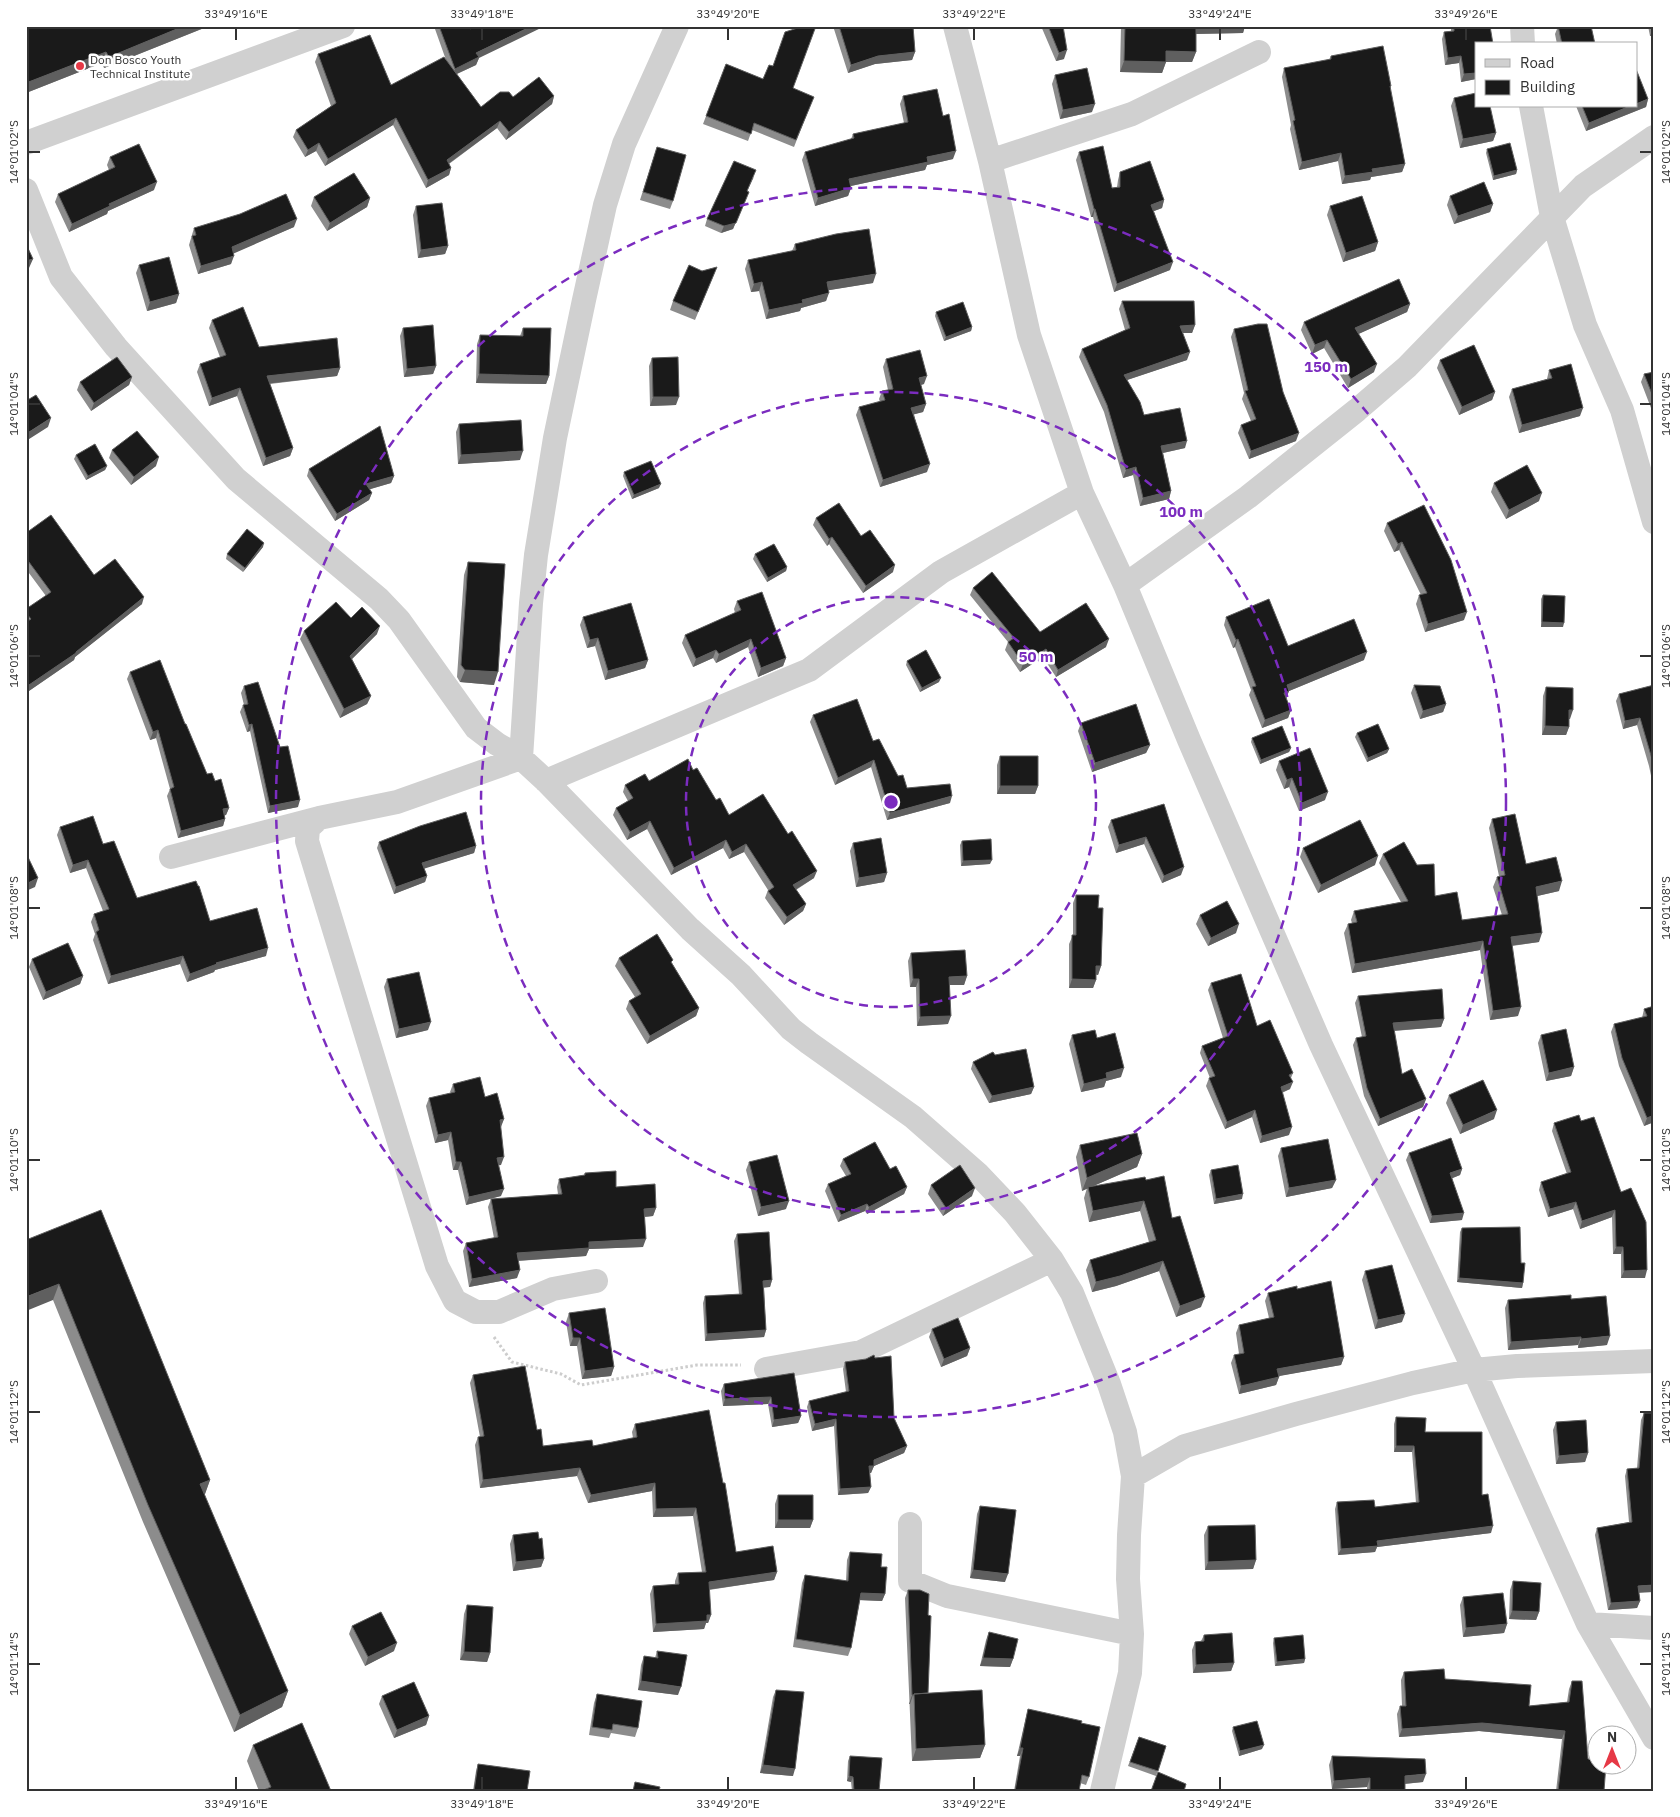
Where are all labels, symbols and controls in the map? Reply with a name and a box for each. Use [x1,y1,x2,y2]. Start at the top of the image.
text: 33°49'16"E [204,6,268,21]
text: 33°49'18"E [450,6,514,21]
text: 33°49'20"E [696,6,760,21]
text: 33°49'22"E [942,6,1006,21]
text: 33°49'24"E [1188,6,1252,21]
text: 33°49'26"E [1434,6,1498,21]
legend [1475,42,1638,108]
place label: Don Bosco Youth Technical Institute [90,52,191,81]
text: Road [1520,53,1555,72]
marker: Don Bosco Youth Technical Institute [74,60,86,72]
text: Building [1520,77,1575,96]
text: 14°01'02"S [6,120,21,184]
text: 14°01'02"S [1658,120,1673,184]
text: 150 m [1304,357,1348,376]
text: 14°01'04"S [6,372,21,436]
text: 14°01'04"S [1658,372,1673,436]
text: 100 m [1159,502,1203,521]
text: 14°01'06"S [6,624,21,688]
text: 14°01'06"S [1658,624,1673,688]
text: 50 m [1019,647,1053,666]
centre of rings [882,793,900,811]
text: 14°01'08"S [6,876,21,940]
text: 14°01'08"S [1658,876,1673,940]
text: 14°01'10"S [6,1128,21,1192]
text: 14°01'10"S [1658,1128,1673,1192]
text: 14°01'12"S [6,1380,21,1444]
text: 14°01'12"S [1658,1380,1673,1444]
text: 14°01'14"S [6,1632,21,1696]
text: 14°01'14"S [1658,1632,1673,1696]
north arrow [1588,1724,1638,1774]
text: N [1607,1728,1617,1746]
text: 33°49'16"E [204,1796,268,1811]
text: 33°49'18"E [450,1796,514,1811]
text: 33°49'20"E [696,1796,760,1811]
text: 33°49'22"E [942,1796,1006,1811]
text: 33°49'24"E [1188,1796,1252,1811]
text: 33°49'26"E [1434,1796,1498,1811]

